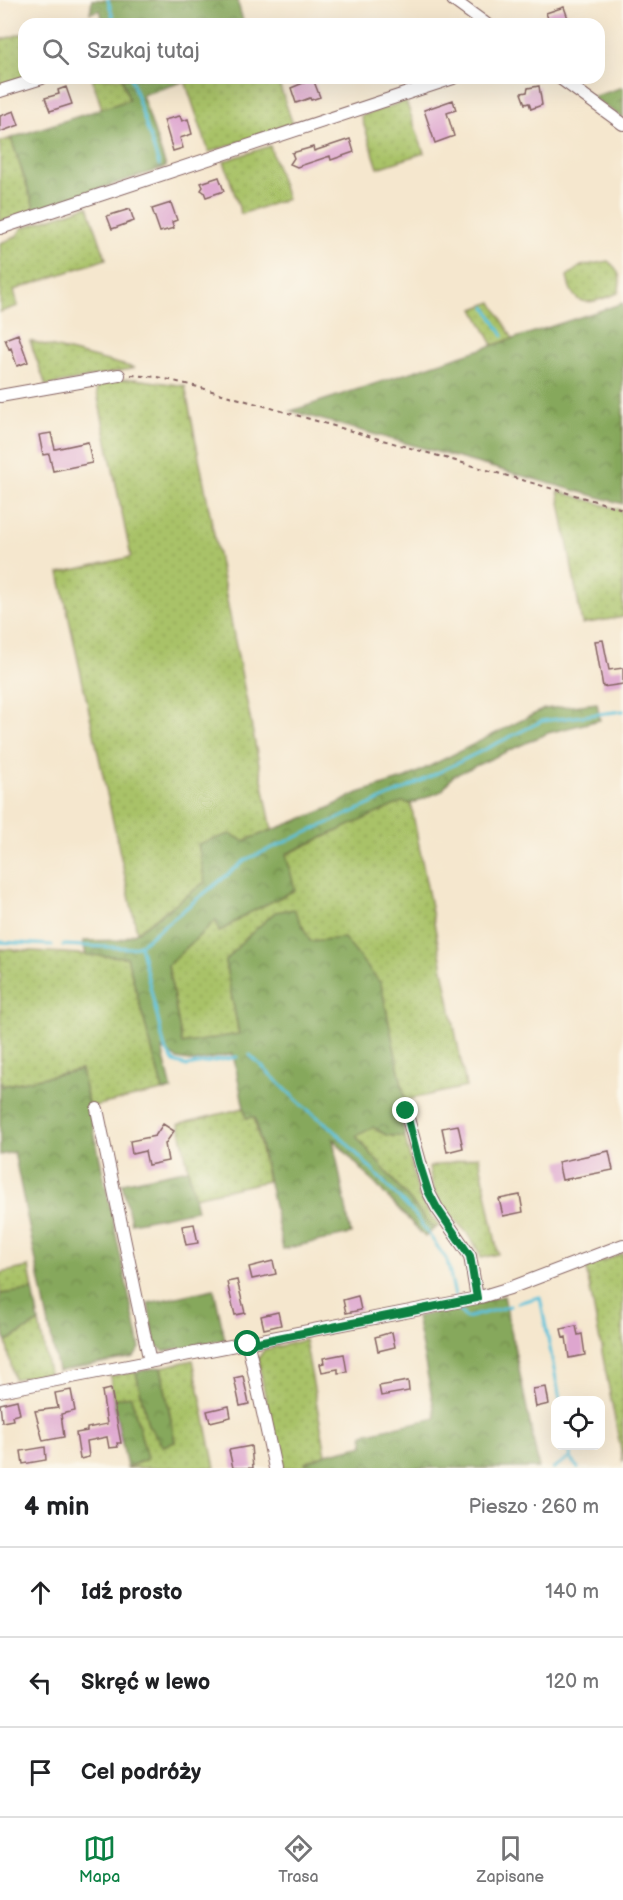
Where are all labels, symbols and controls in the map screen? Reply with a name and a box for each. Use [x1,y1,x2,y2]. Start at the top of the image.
search box [18,18,605,84]
icon: search [39,35,72,68]
text: Szukaj tutaj [87,38,200,65]
route end [392,1097,418,1123]
route start [234,1330,260,1356]
map controls [551,1396,605,1450]
button: locate [551,1396,605,1450]
text: 4 min [24,1492,89,1523]
text: Pieszo · 260 m [469,1495,599,1519]
icon: ahead [24,1576,57,1609]
text: Idź prosto [81,1579,183,1606]
text: 140 m [545,1580,599,1604]
icon: left [24,1666,57,1699]
text: Skręć w lewo [81,1669,210,1696]
text: 120 m [546,1670,599,1694]
icon: arrive [24,1756,57,1789]
text: Cel podróży [81,1759,201,1786]
tab: Mapa [79,1832,120,1887]
tab: Trasa [278,1832,319,1887]
tab: Zapisane [477,1832,544,1887]

